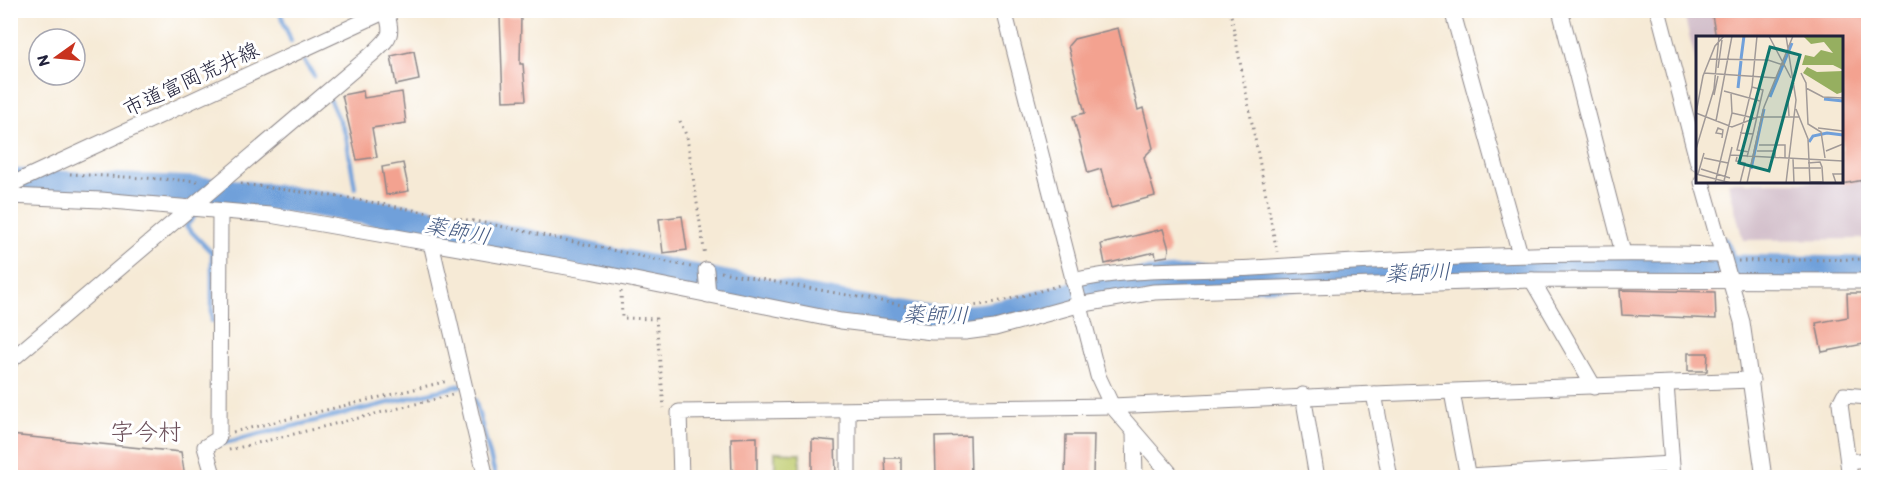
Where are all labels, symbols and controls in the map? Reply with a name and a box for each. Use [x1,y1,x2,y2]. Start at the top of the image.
north arrow [27,27,87,87]
street label: 市道富岡荒井線 [119,36,263,121]
inset map [1696,36,1843,183]
text: N [32,53,54,68]
water label: 薬師川 [423,211,493,250]
water label: 薬師川 [1385,258,1451,287]
water label: 薬師川 [903,300,969,329]
district label: 字今村 [110,417,182,446]

